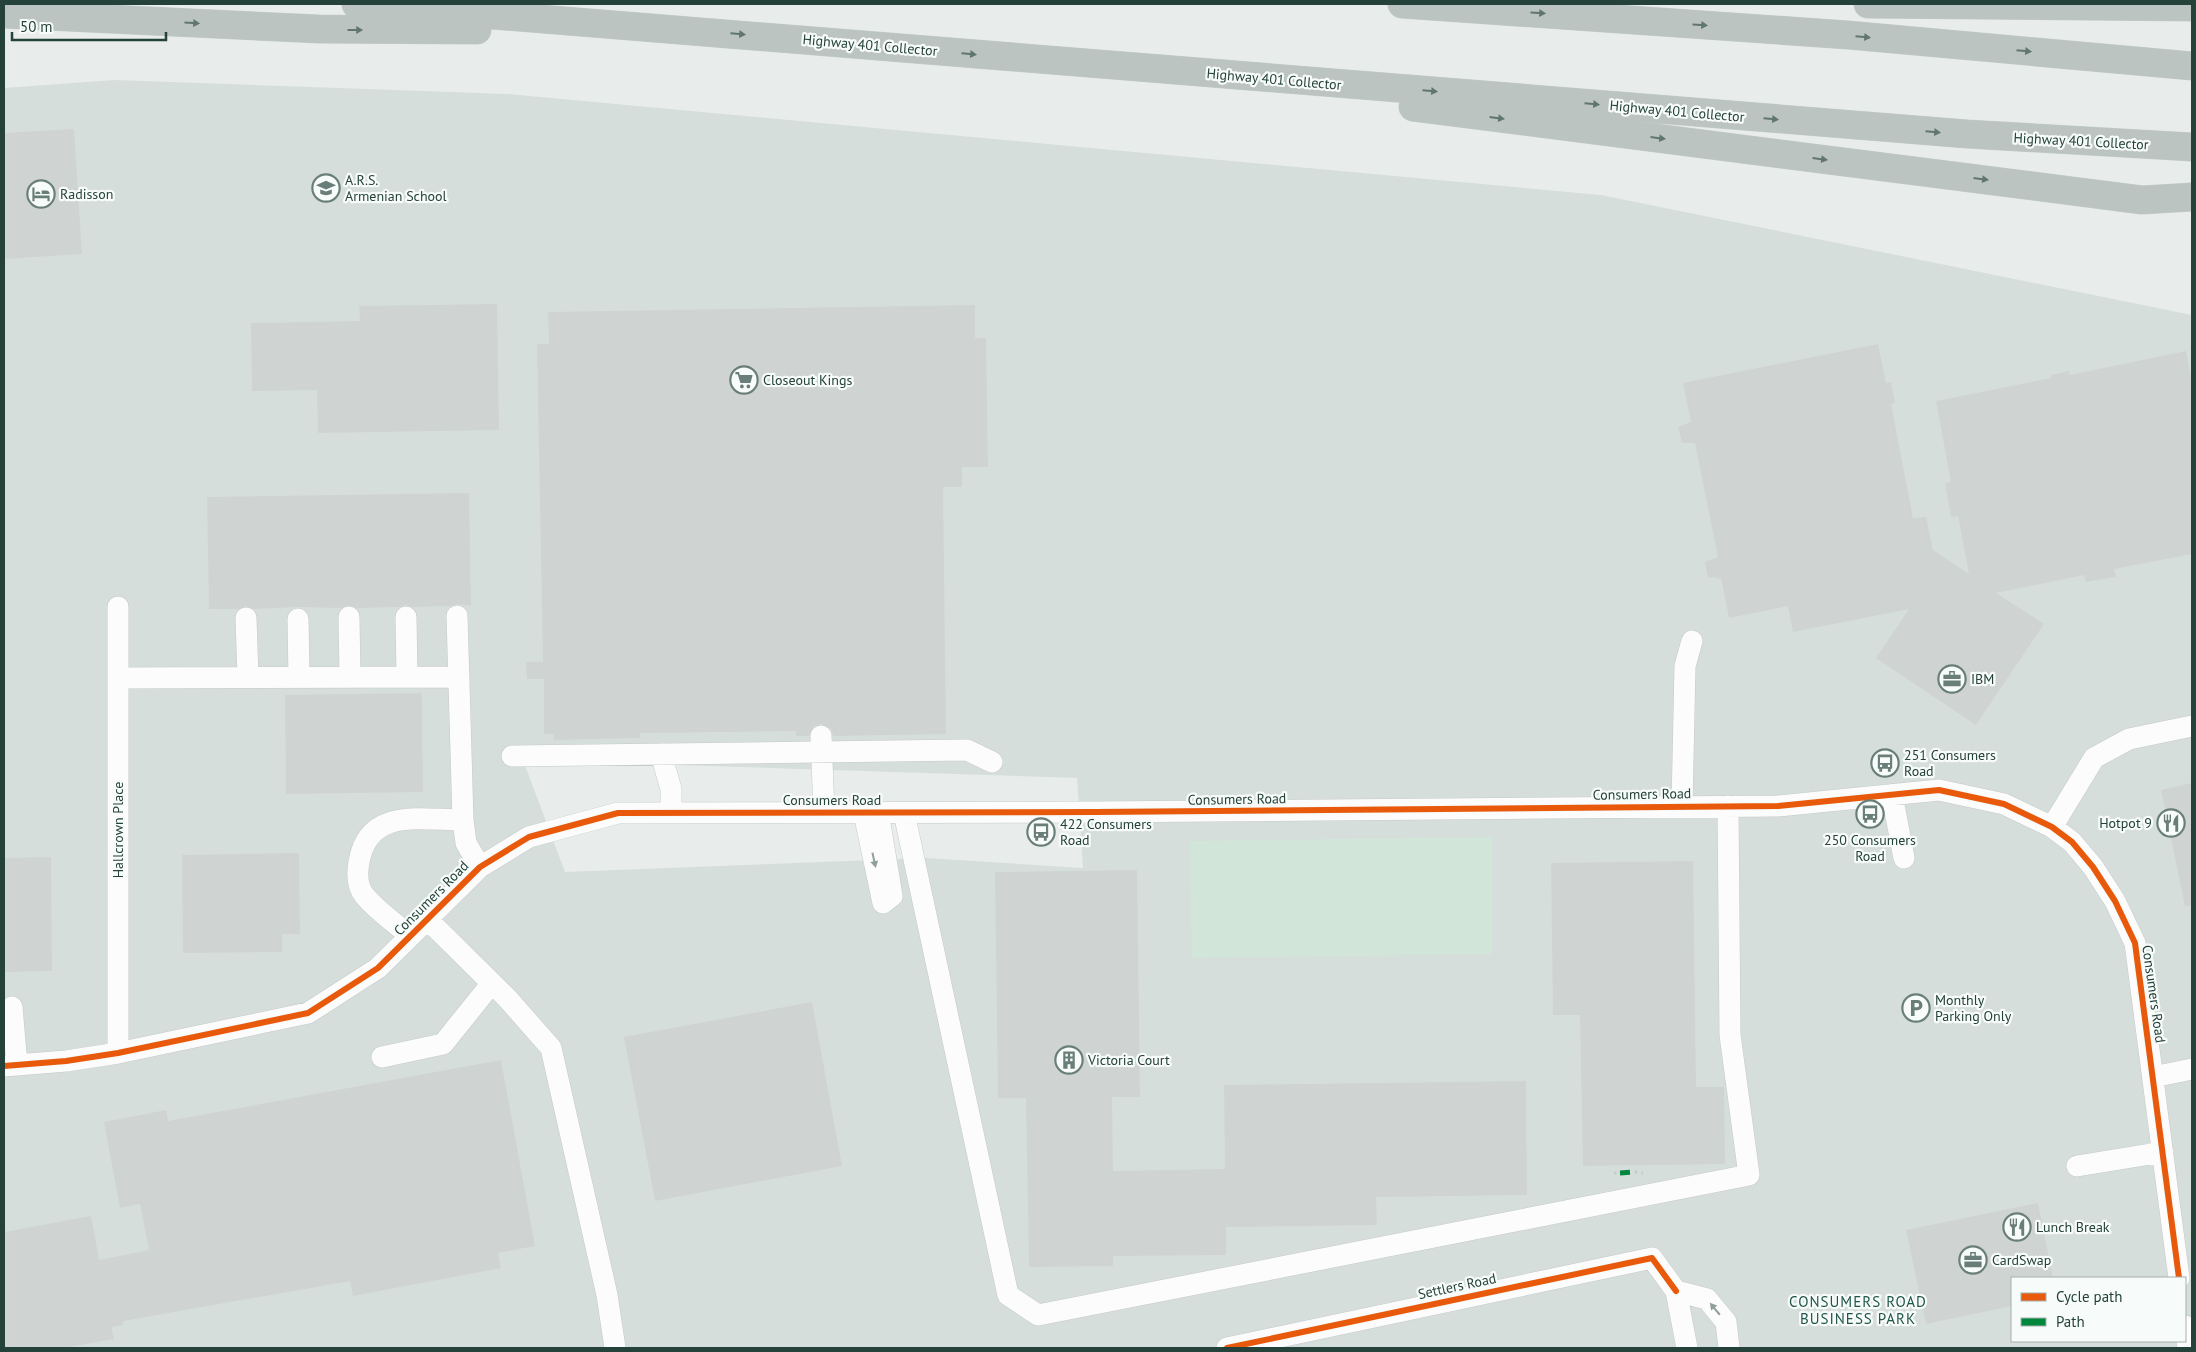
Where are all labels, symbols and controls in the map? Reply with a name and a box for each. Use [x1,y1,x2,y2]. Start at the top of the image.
scale bar [12,10,166,42]
one-way arrow [1531,10,1547,18]
text: 50 m [20,17,53,36]
one-way arrow [185,19,201,27]
one-way arrow [1693,21,1709,29]
one-way arrow [347,26,363,34]
one-way arrow [730,30,746,38]
street label: Highway 401 Collector [802,30,938,60]
one-way arrow [1855,33,1871,41]
one-way arrow [2017,47,2033,55]
one-way arrow [962,50,978,58]
street label: Highway 401 Collector [1206,64,1342,94]
one-way arrow [1422,87,1438,95]
street label: Highway 401 Collector [1609,96,1745,126]
one-way arrow [1584,100,1600,108]
one-way arrow [1490,114,1506,122]
one-way arrow [1763,115,1779,123]
one-way arrow [1925,128,1941,136]
street label: Highway 401 Collector [2013,128,2149,154]
one-way arrow [1651,135,1667,143]
one-way arrow [1812,155,1828,163]
place label: A.R.S. Armenian School [345,171,447,205]
school or university icon: A.R.S. Armenian School [311,173,341,203]
one-way arrow [1973,175,1989,183]
hotel icon: Radisson [26,179,56,209]
place label: Radisson [60,185,113,203]
supermarket icon: Closeout Kings [729,365,759,395]
place label: Closeout Kings [763,371,852,389]
office icon: IBM [1937,664,1967,694]
place label: IBM [1971,670,1994,688]
place label: 251 Consumers Road [1904,746,1996,780]
bus stop icon: 251 Consumers Road [1870,748,1900,778]
street label: Hallcrown Place [109,782,127,878]
street label: Consumers Road [1593,784,1691,804]
street label: Consumers Road [1188,789,1286,809]
street label: Consumers Road [783,791,881,809]
bus stop icon: 250 Consumers Road [1855,799,1885,829]
restaurant icon: Hotpot 9 [2156,808,2186,838]
place label: Hotpot 9 [2099,814,2152,832]
place label: 422 Consumers Road [1060,815,1152,849]
bus stop icon: 422 Consumers Road [1026,817,1056,847]
place label: 250 Consumers Road [1824,831,1916,865]
one-way arrow [870,853,878,868]
street label: Consumers Road [390,857,472,939]
street label: Consumers Road [2138,944,2170,1044]
place label: Monthly Parking Only [1935,991,2012,1025]
parking icon: Monthly Parking Only [1901,993,1931,1023]
building icon: Victoria Court [1054,1045,1084,1075]
place label: Victoria Court [1087,1051,1170,1069]
restaurant icon: Lunch Break [2002,1212,2032,1242]
place label: Lunch Break [2036,1218,2110,1236]
office icon: CardSwap [1958,1245,1988,1275]
place label: CardSwap [1992,1251,2051,1269]
street label: Settlers Road [1416,1269,1498,1303]
legend [2011,1277,2186,1342]
text: Cycle path [2056,1287,2122,1306]
district label: CONSUMERS ROAD BUSINESS PARK [1789,1292,1927,1328]
one-way arrow [1709,1302,1720,1315]
text: Path [2056,1312,2085,1331]

